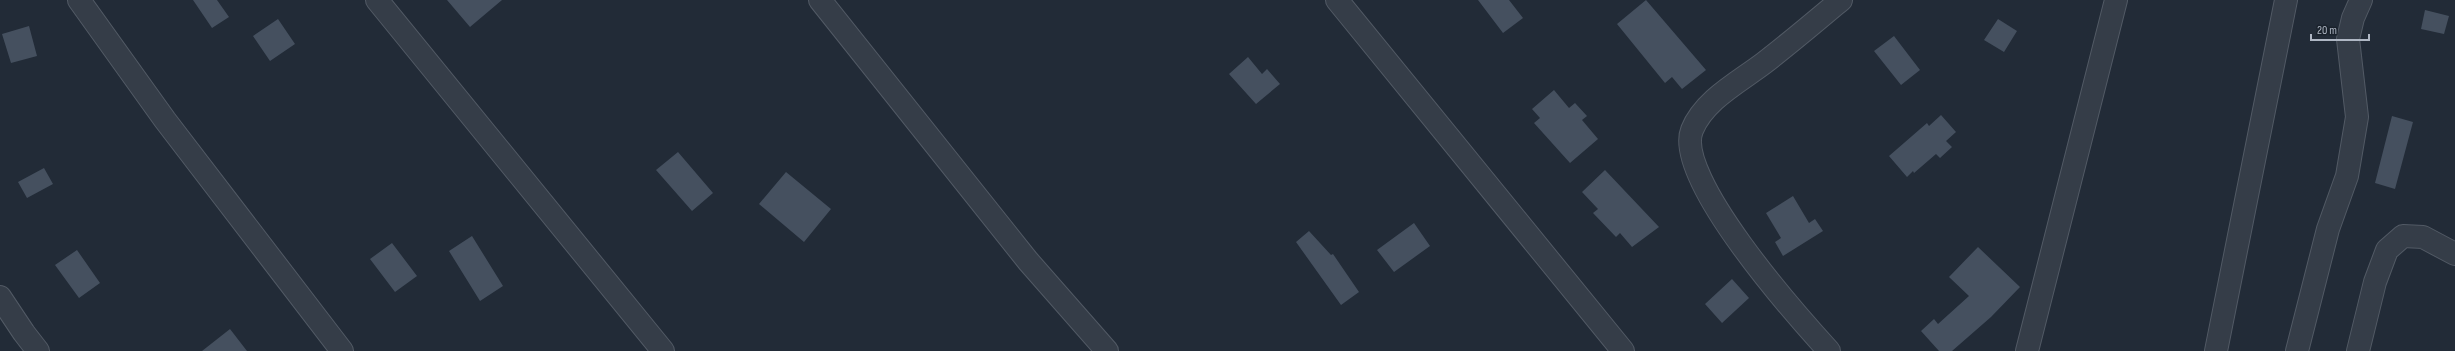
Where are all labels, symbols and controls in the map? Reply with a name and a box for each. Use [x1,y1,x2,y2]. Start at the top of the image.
scale bar [2311,16,2369,42]
text: 20 m [2317,23,2337,38]

